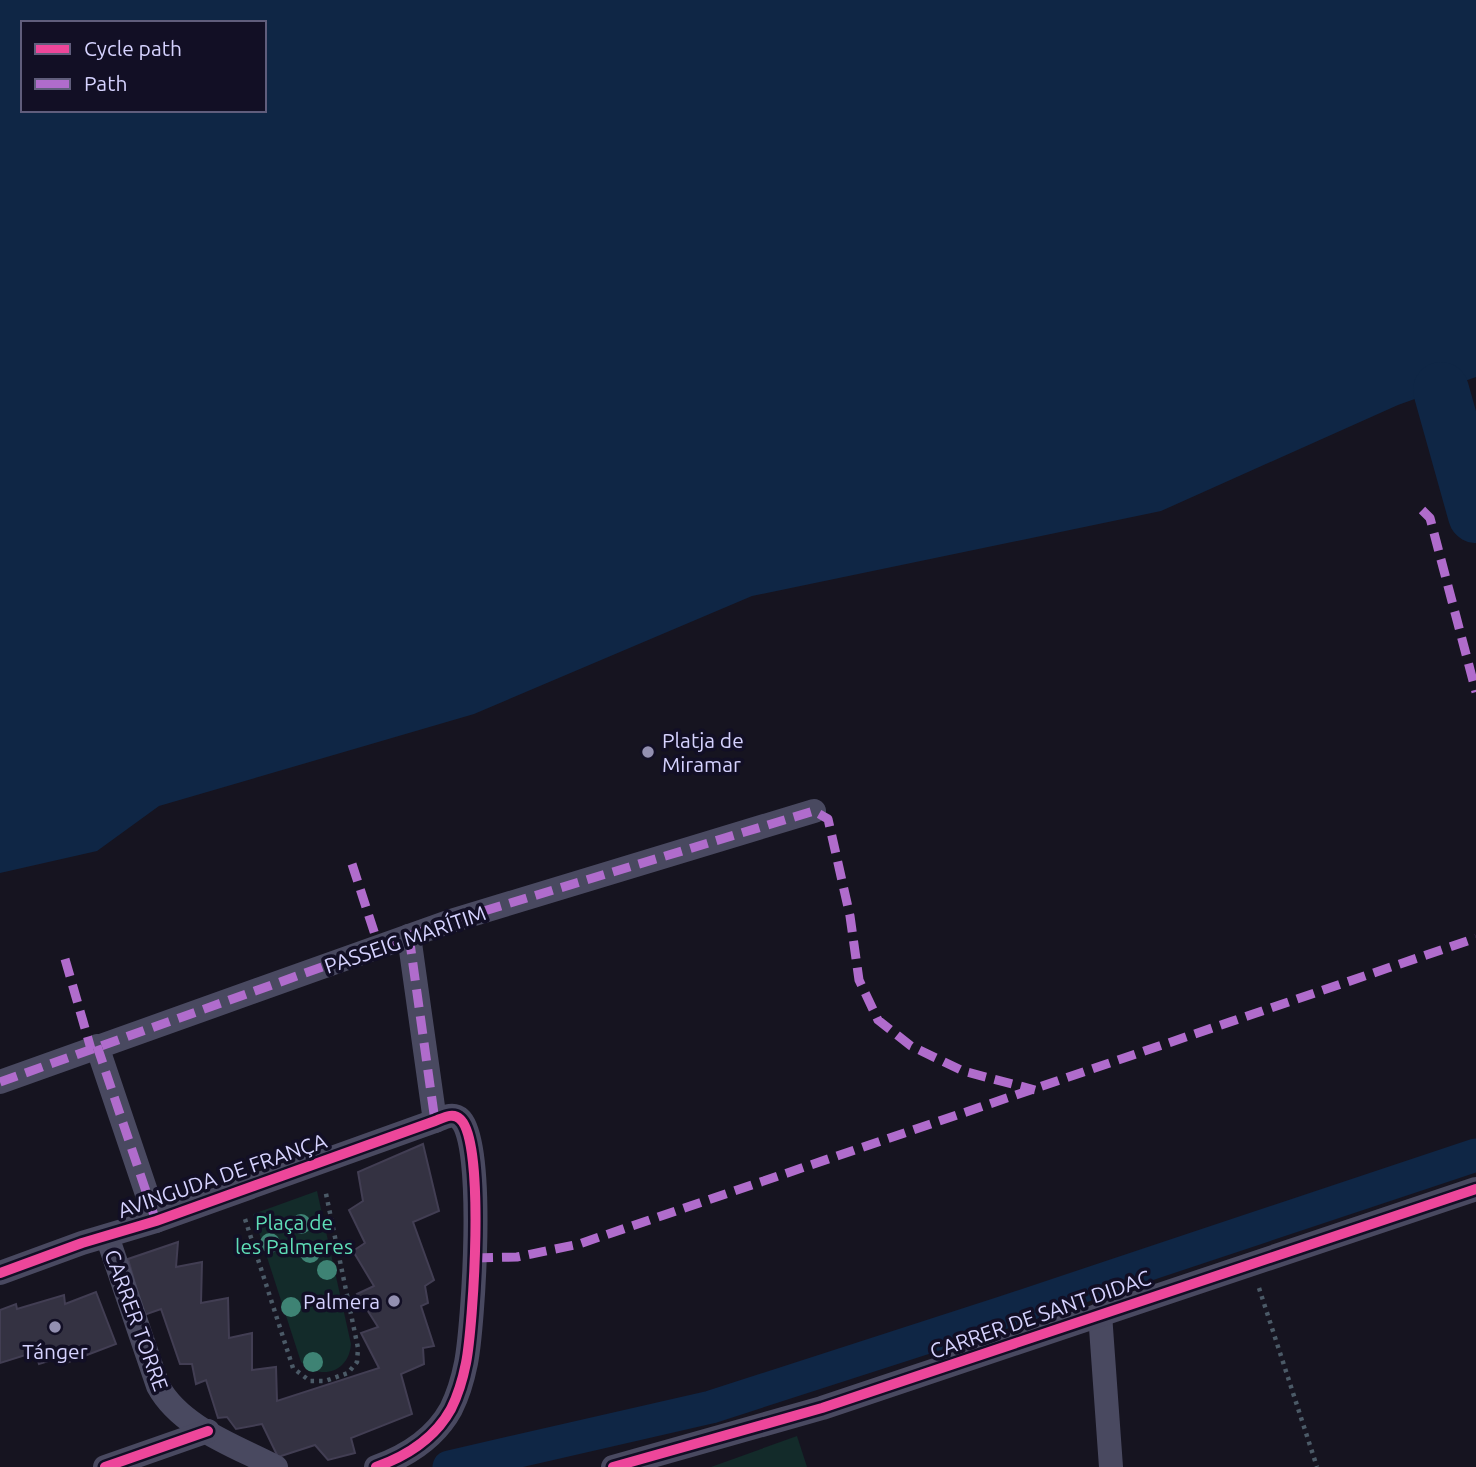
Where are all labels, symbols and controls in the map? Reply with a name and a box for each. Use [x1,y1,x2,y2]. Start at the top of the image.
legend [21,21,266,112]
text: Cycle path [84,36,182,60]
text: Path [84,71,127,95]
place label: Platja de Miramar [662,728,744,776]
marker: Platja de Miramar [640,744,656,760]
street label: PASSEIG MARÍTIM [321,900,489,978]
street label: AVINGUDA DE FRANÇA [114,1128,330,1222]
park label: Plaça de les Palmeres [235,1210,353,1258]
street label: CARRER TORRE [100,1246,174,1394]
street label: CARRER DE SANT DIDAC [927,1265,1154,1363]
place label: Palmera [303,1289,380,1313]
marker: Palmera [386,1293,402,1309]
marker: Tánger [47,1319,63,1335]
place label: Tánger [22,1339,88,1363]

